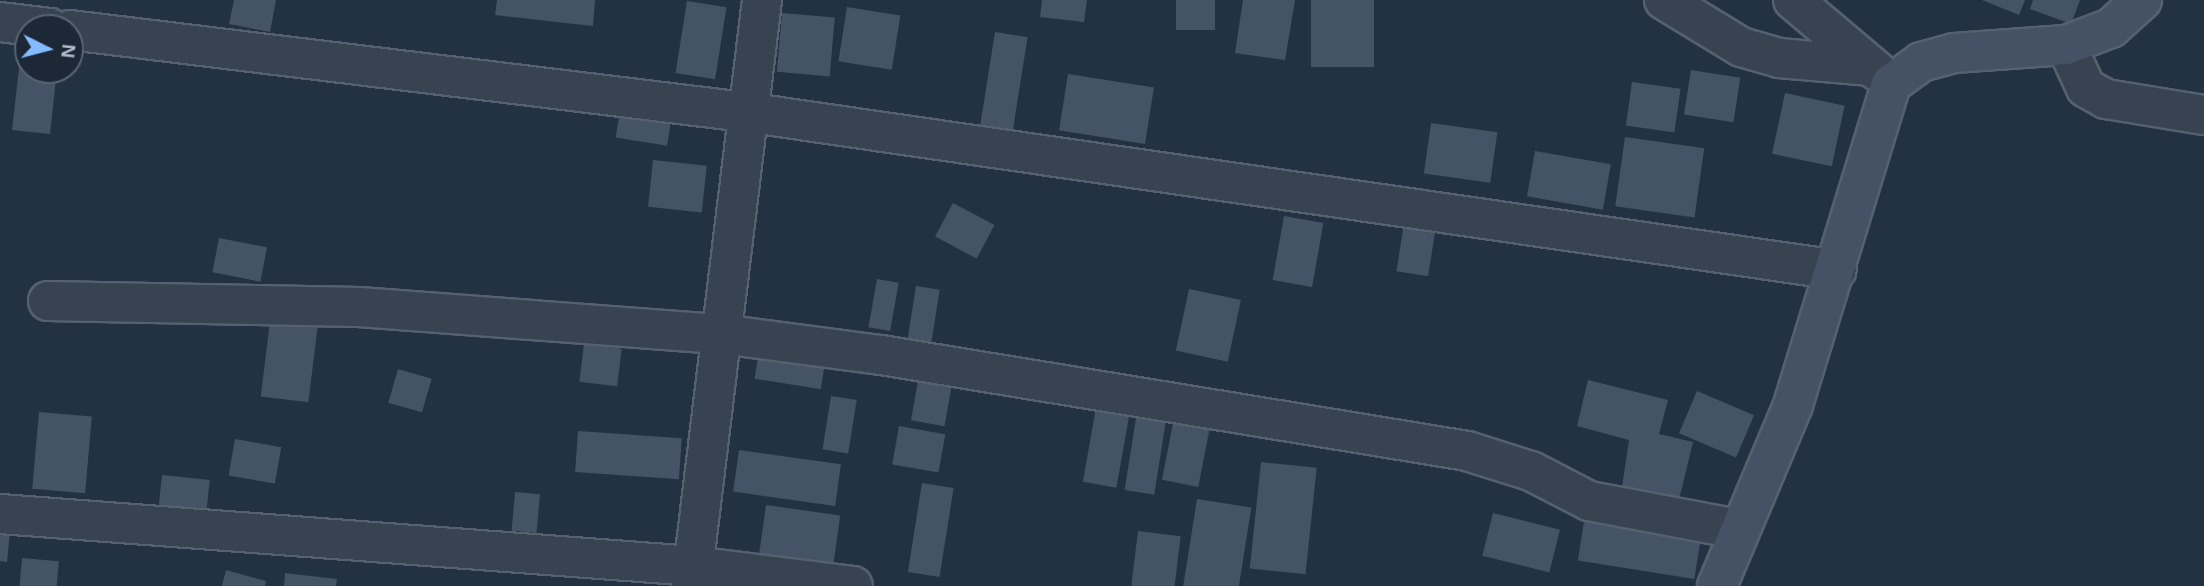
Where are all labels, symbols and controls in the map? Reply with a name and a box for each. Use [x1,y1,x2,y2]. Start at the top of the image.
north arrow [14,14,84,84]
text: N [57,43,80,59]

